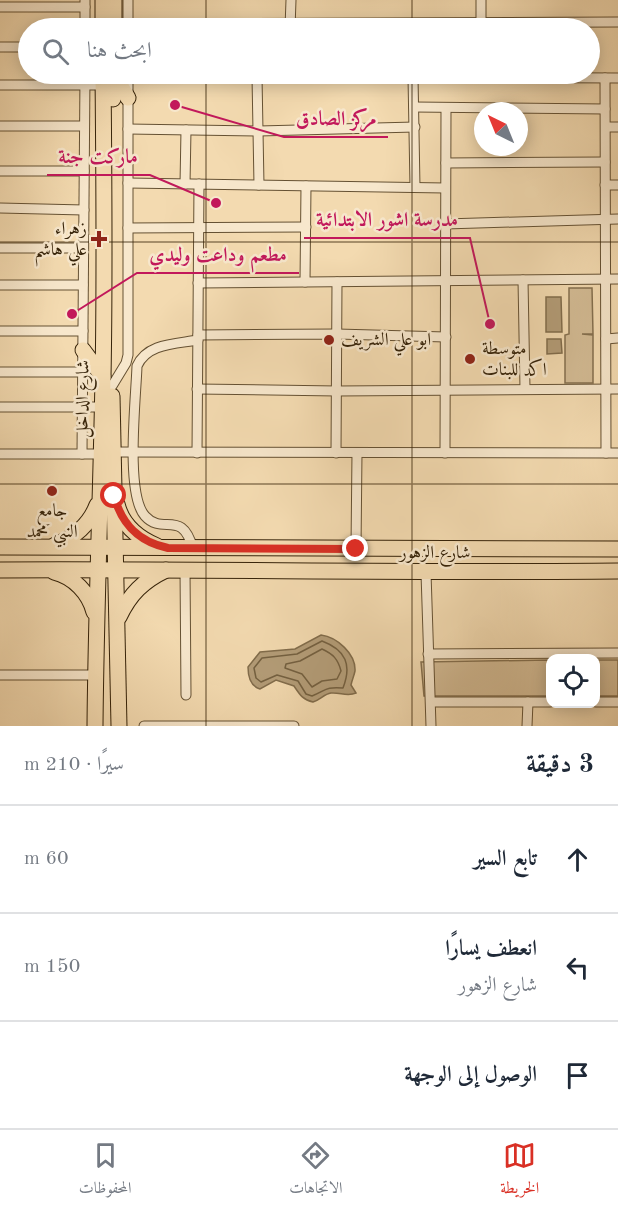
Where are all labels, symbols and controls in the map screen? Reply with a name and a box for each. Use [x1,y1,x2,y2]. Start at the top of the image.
search box [18,18,600,84]
icon: search [39,35,72,68]
text: ابحث هنا [87,40,152,62]
callout: مركز الصادق [284,99,388,137]
north arrow [474,102,528,156]
text: مركز الصادق [296,107,376,133]
callout: ماركت جنة [47,137,150,175]
text: ماركت جنة [58,147,138,168]
callout: مدرسة اشور الابتدائية [304,200,470,238]
text: مدرسة اشور الابتدائية [316,209,458,232]
place label: زهراء علي هاشم [34,220,87,267]
marker: زهراء علي هاشم [92,232,106,246]
callout: مطعم وداعت وليدي [137,235,299,273]
text: مطعم وداعت وليدي [149,245,287,273]
place label: ابو علي الشريف [341,331,431,356]
marker: ابو علي الشريف [322,333,336,347]
place label: متوسطة اكد للبنات [482,340,547,380]
marker: متوسطة اكد للبنات [463,352,477,366]
street label: شارع الداخل [73,360,98,438]
route start [100,482,126,508]
marker: جامع النبي محمد [45,484,59,498]
place label: جامع النبي محمد [26,502,78,548]
route end [342,535,368,561]
street label: شارع الزهور [398,544,470,567]
map controls [546,654,600,708]
button: locate [546,654,600,708]
text: 3 دقيقة [526,752,594,778]
text: سيرًا · 210 m [24,755,124,775]
icon: ahead [561,843,594,876]
text: تابع السير [473,848,537,870]
text: 60 m [24,849,69,869]
text: انعطف يسارًا [445,938,537,960]
icon: left [561,951,594,984]
text: 150 m [24,957,80,977]
text: شارع الزهور [458,976,537,996]
icon: arrive [561,1059,594,1092]
text: الوصول إلى الوجهة [404,1064,537,1086]
tab: المحفوظات [79,1139,132,1203]
tab: الاتجاهات [289,1139,343,1203]
tab: الخريطة [500,1139,539,1203]

